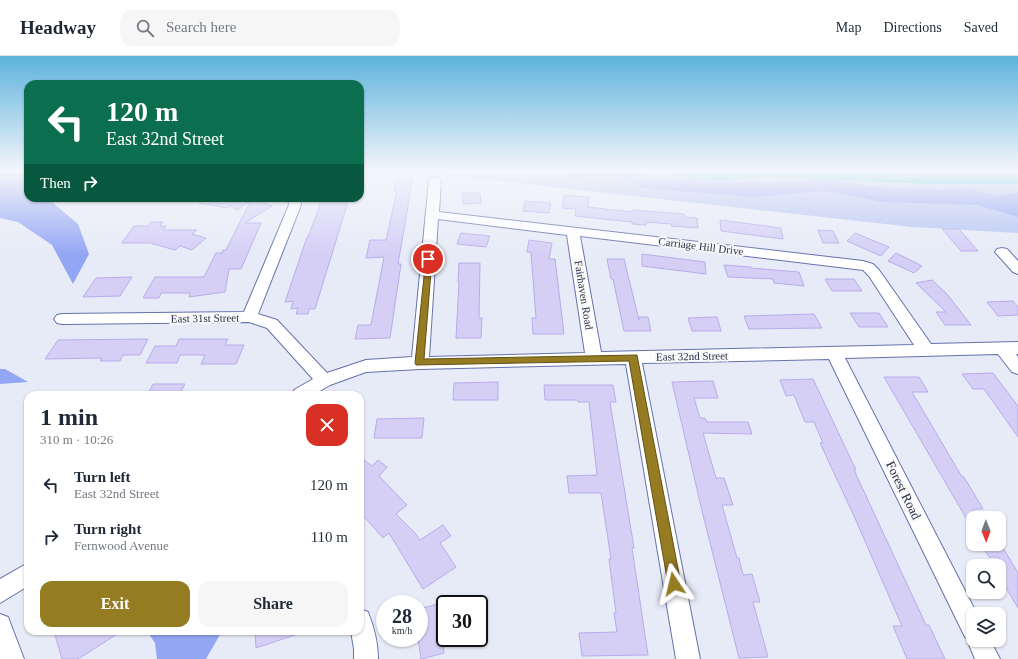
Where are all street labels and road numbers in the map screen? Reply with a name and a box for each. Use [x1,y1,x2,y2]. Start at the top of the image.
street label: Carriage Hill Drive [658,235,744,257]
street label: Fairhaven Road [573,260,595,331]
street label: East 31st Street [171,311,239,325]
street label: East 32nd Street [656,349,728,363]
street label: Forest Road [883,459,924,522]

